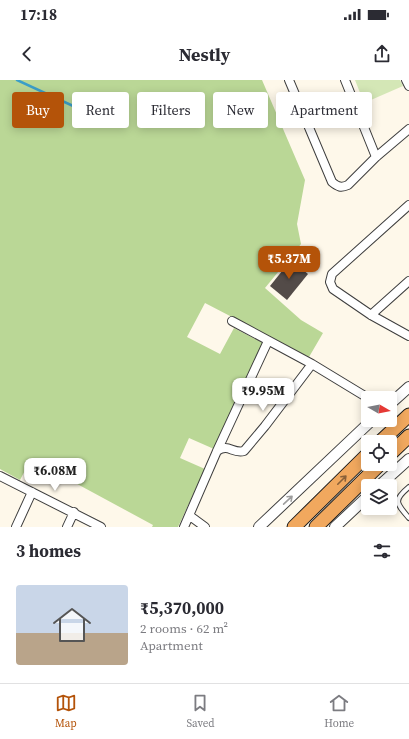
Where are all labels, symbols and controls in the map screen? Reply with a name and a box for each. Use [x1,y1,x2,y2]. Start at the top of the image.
text: 17:18 [20,4,57,25]
text: Nestly [179,42,230,67]
icon: back [16,43,38,65]
icon: share [371,43,393,65]
chip: Buy [12,92,64,128]
chip: Rent [72,92,129,128]
chip: Filters [137,92,205,128]
chip: New [213,92,268,128]
chip: Apartment [276,92,372,128]
pin: ₹5.37M [256,246,322,280]
text: ₹5.37M [267,250,311,267]
pin: ₹9.95M [230,378,296,412]
text: ₹9.95M [241,382,285,399]
north arrow [361,391,397,427]
map controls [361,391,397,515]
button: locate [361,435,397,471]
pin: ₹6.08M [22,458,88,492]
text: ₹6.08M [33,462,77,479]
one-way arrow [337,475,347,485]
button: layers [361,479,397,515]
one-way arrow [283,495,293,505]
text: 3 homes [16,539,81,563]
icon: filters [371,540,393,562]
text: ₹5,370,000 [140,596,224,620]
icon: home [48,601,96,649]
text: 2 rooms · 62 m² [140,620,228,637]
text: Apartment [140,637,203,654]
tab: Map [55,692,77,731]
tab: Saved [186,692,215,731]
tab: Home [324,692,354,731]

